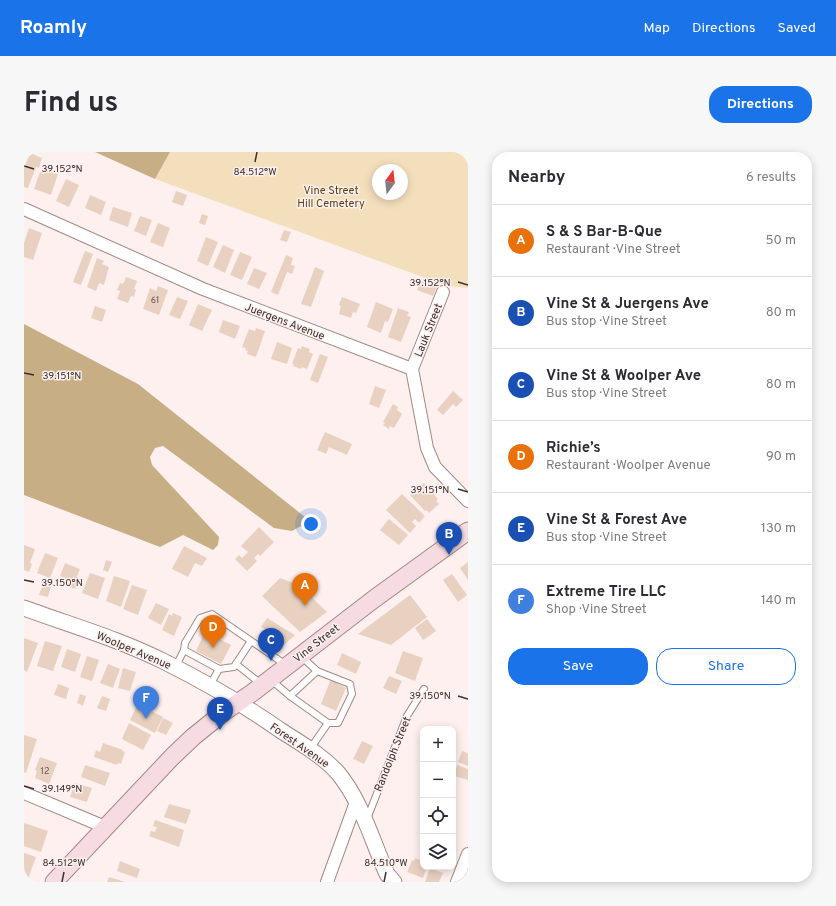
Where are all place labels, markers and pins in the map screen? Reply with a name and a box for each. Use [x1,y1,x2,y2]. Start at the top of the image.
pin: B [436,522,462,555]
pin: A [292,573,318,606]
pin: D [200,615,226,648]
pin: C [258,628,284,661]
pin: F [133,686,159,719]
pin: E [207,697,233,730]

